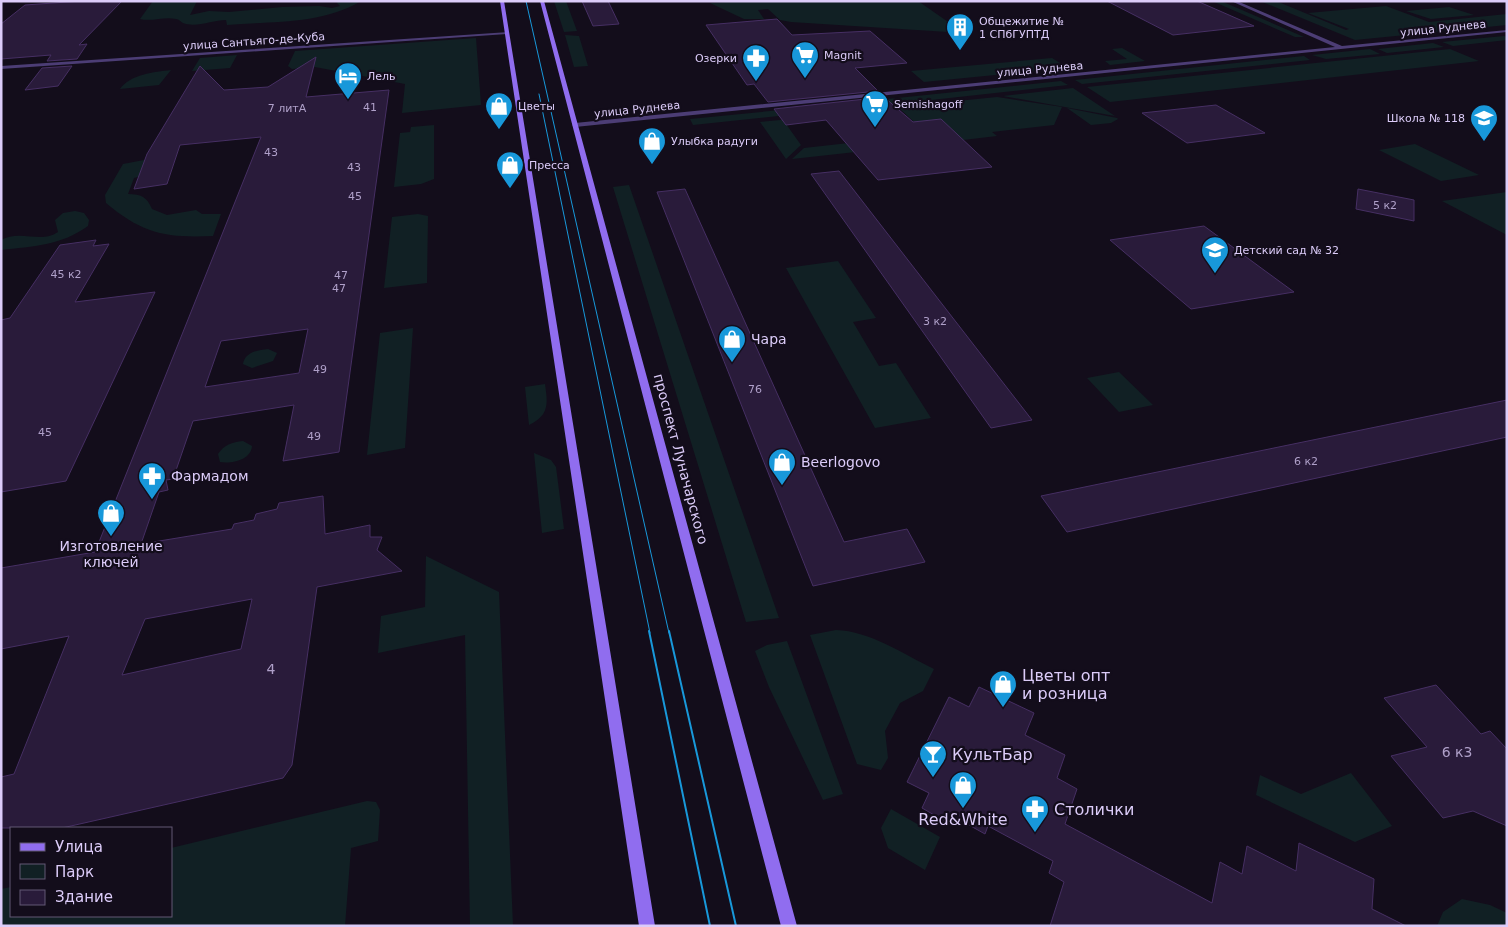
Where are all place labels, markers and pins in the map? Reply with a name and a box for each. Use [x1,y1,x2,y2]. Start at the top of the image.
building icon: Общежитие № 1 СПбГУПТД [945,12,975,51]
place label: Общежитие № 1 СПбГУПТД [979,15,1064,41]
supermarket icon: Magnit [790,40,820,79]
pharmacy icon: Озерки [741,43,771,82]
place label: Magnit [824,49,862,62]
place label: Озерки [695,52,737,65]
hotel icon: Лель [333,61,363,100]
place label: Лель [367,70,396,83]
supermarket icon: Semishagoff [860,89,890,128]
shop icon: Цветы [484,91,514,130]
place label: Semishagoff [894,98,963,111]
place label: Цветы [518,100,555,113]
school or university icon: Школа № 118 [1469,103,1499,142]
place label: Школа № 118 [1387,112,1465,125]
shop icon: Улыбка радуги [637,126,667,165]
place label: Улыбка радуги [671,135,758,148]
shop icon: Пресса [495,150,525,189]
place label: Пресса [529,159,570,172]
school or university icon: Детский сад № 32 [1200,235,1230,274]
place label: Детский сад № 32 [1234,244,1339,257]
shop icon: Чара [717,324,747,363]
place label: Чара [751,331,787,347]
shop icon: Beerlogovo [767,447,797,486]
place label: Beerlogovo [801,454,880,470]
pharmacy icon: Фармадом [137,461,167,500]
place label: Фармадом [171,468,248,484]
shop icon: Изготовление ключей [96,498,126,537]
place label: Изготовление ключей [59,538,163,570]
place label: Цветы опт и розница [1022,666,1110,703]
shop icon: Цветы опт и розница [988,669,1018,708]
bar icon: КультБар [918,739,948,778]
place label: КультБар [952,745,1033,764]
shop icon: Red&White [948,770,978,809]
pharmacy icon: Столички [1020,794,1050,833]
place label: Столички [1054,800,1134,819]
place label: Red&White [918,810,1008,829]

